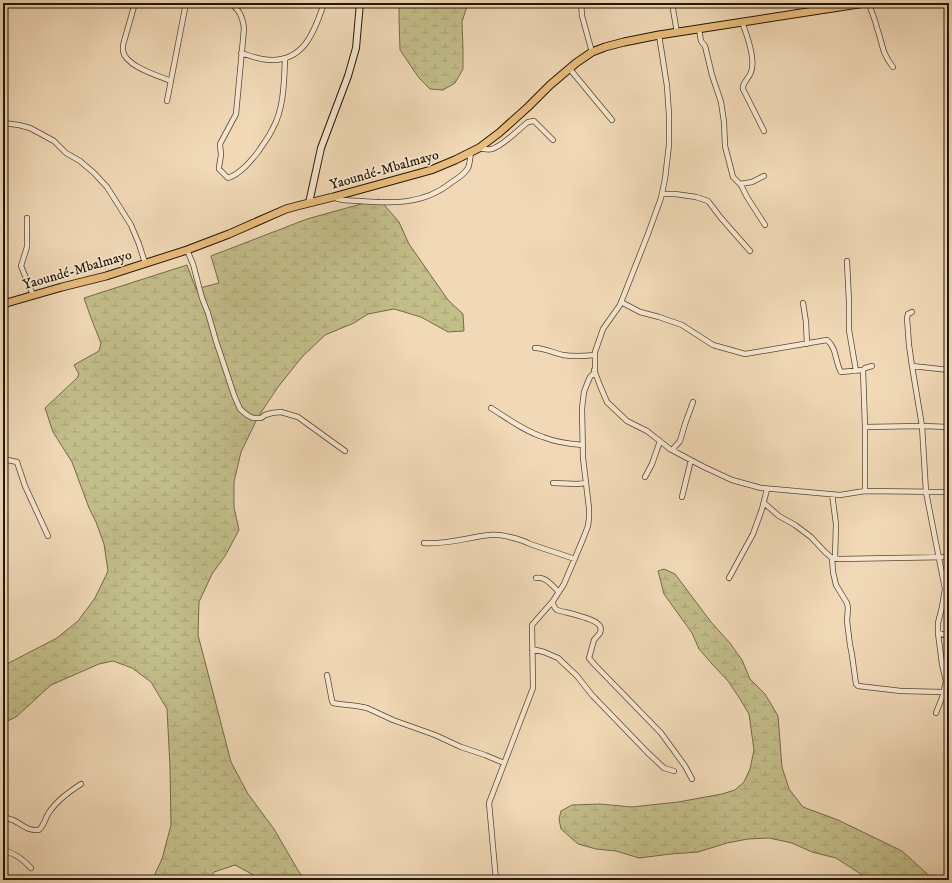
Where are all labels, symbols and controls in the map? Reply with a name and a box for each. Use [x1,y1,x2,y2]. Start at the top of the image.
street label: Yaoundé-Mbalmayo [328,146,441,194]
street label: Yaoundé-Mbalmayo [21,246,134,294]

